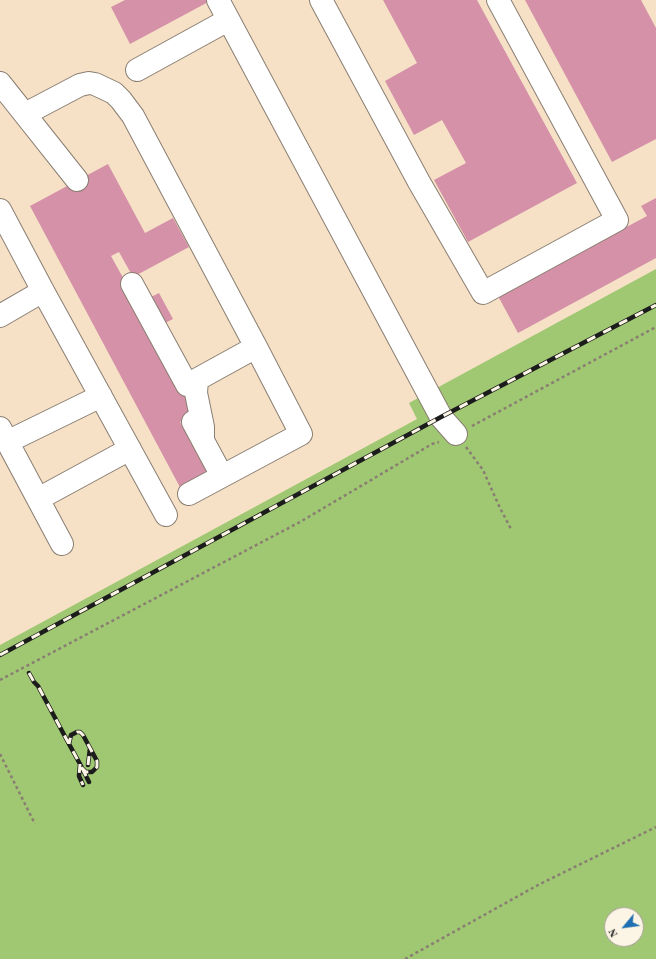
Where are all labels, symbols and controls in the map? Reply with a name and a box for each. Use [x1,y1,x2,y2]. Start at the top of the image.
north arrow [604,907,644,947]
text: N [607,926,621,939]

